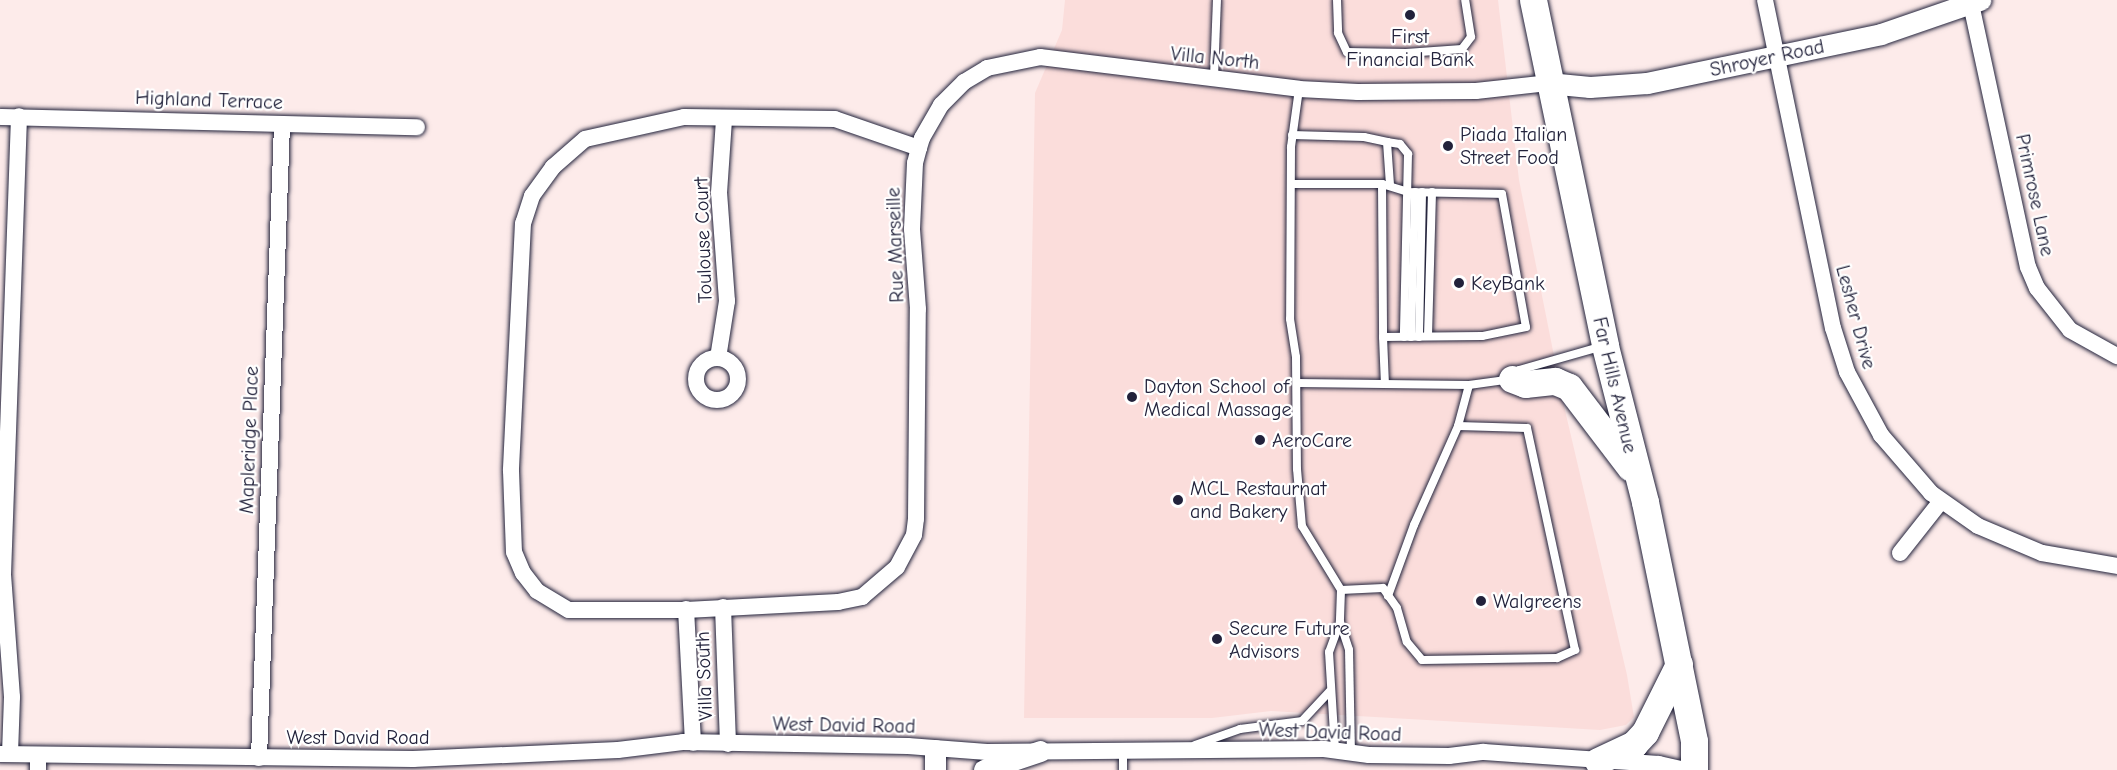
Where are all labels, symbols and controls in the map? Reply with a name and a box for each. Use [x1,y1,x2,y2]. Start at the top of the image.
marker: First Financial Bank [1403,8,1417,22]
place label: First Financial Bank [1346,24,1474,71]
street label: Shroyer Road [1708,34,1826,82]
street label: Villa North [1169,41,1261,75]
street label: Highland Terrace [135,85,283,115]
place label: Piada Italian Street Food [1460,122,1567,169]
street label: Primrose Lane [2010,132,2060,258]
marker: Piada Italian Street Food [1441,139,1455,153]
street label: Toulouse Court [689,176,717,304]
street label: Rue Marseille [881,187,909,303]
street label: Lesher Drive [1831,263,1881,371]
place label: KeyBank [1471,271,1545,295]
marker: KeyBank [1452,276,1466,290]
street label: Far Hills Avenue [1588,315,1642,455]
street label: Mapleridge Place [234,366,264,514]
place label: Dayton School of Medical Massage [1144,374,1292,421]
marker: Dayton School of Medical Massage [1125,390,1139,404]
place label: AeroCare [1272,428,1352,452]
marker: AeroCare [1253,433,1267,447]
place label: MCL Restaurnat and Bakery [1190,476,1326,523]
marker: MCL Restaurnat and Bakery [1171,493,1185,507]
place label: Walgreens [1493,589,1581,613]
marker: Walgreens [1474,594,1488,608]
place label: Secure Future Advisors [1229,616,1349,663]
street label: Villa South [690,631,718,721]
marker: Secure Future Advisors [1210,632,1224,646]
street label: West David Road [772,712,916,738]
street label: West David Road [1258,718,1402,746]
street label: West David Road [287,725,429,749]

